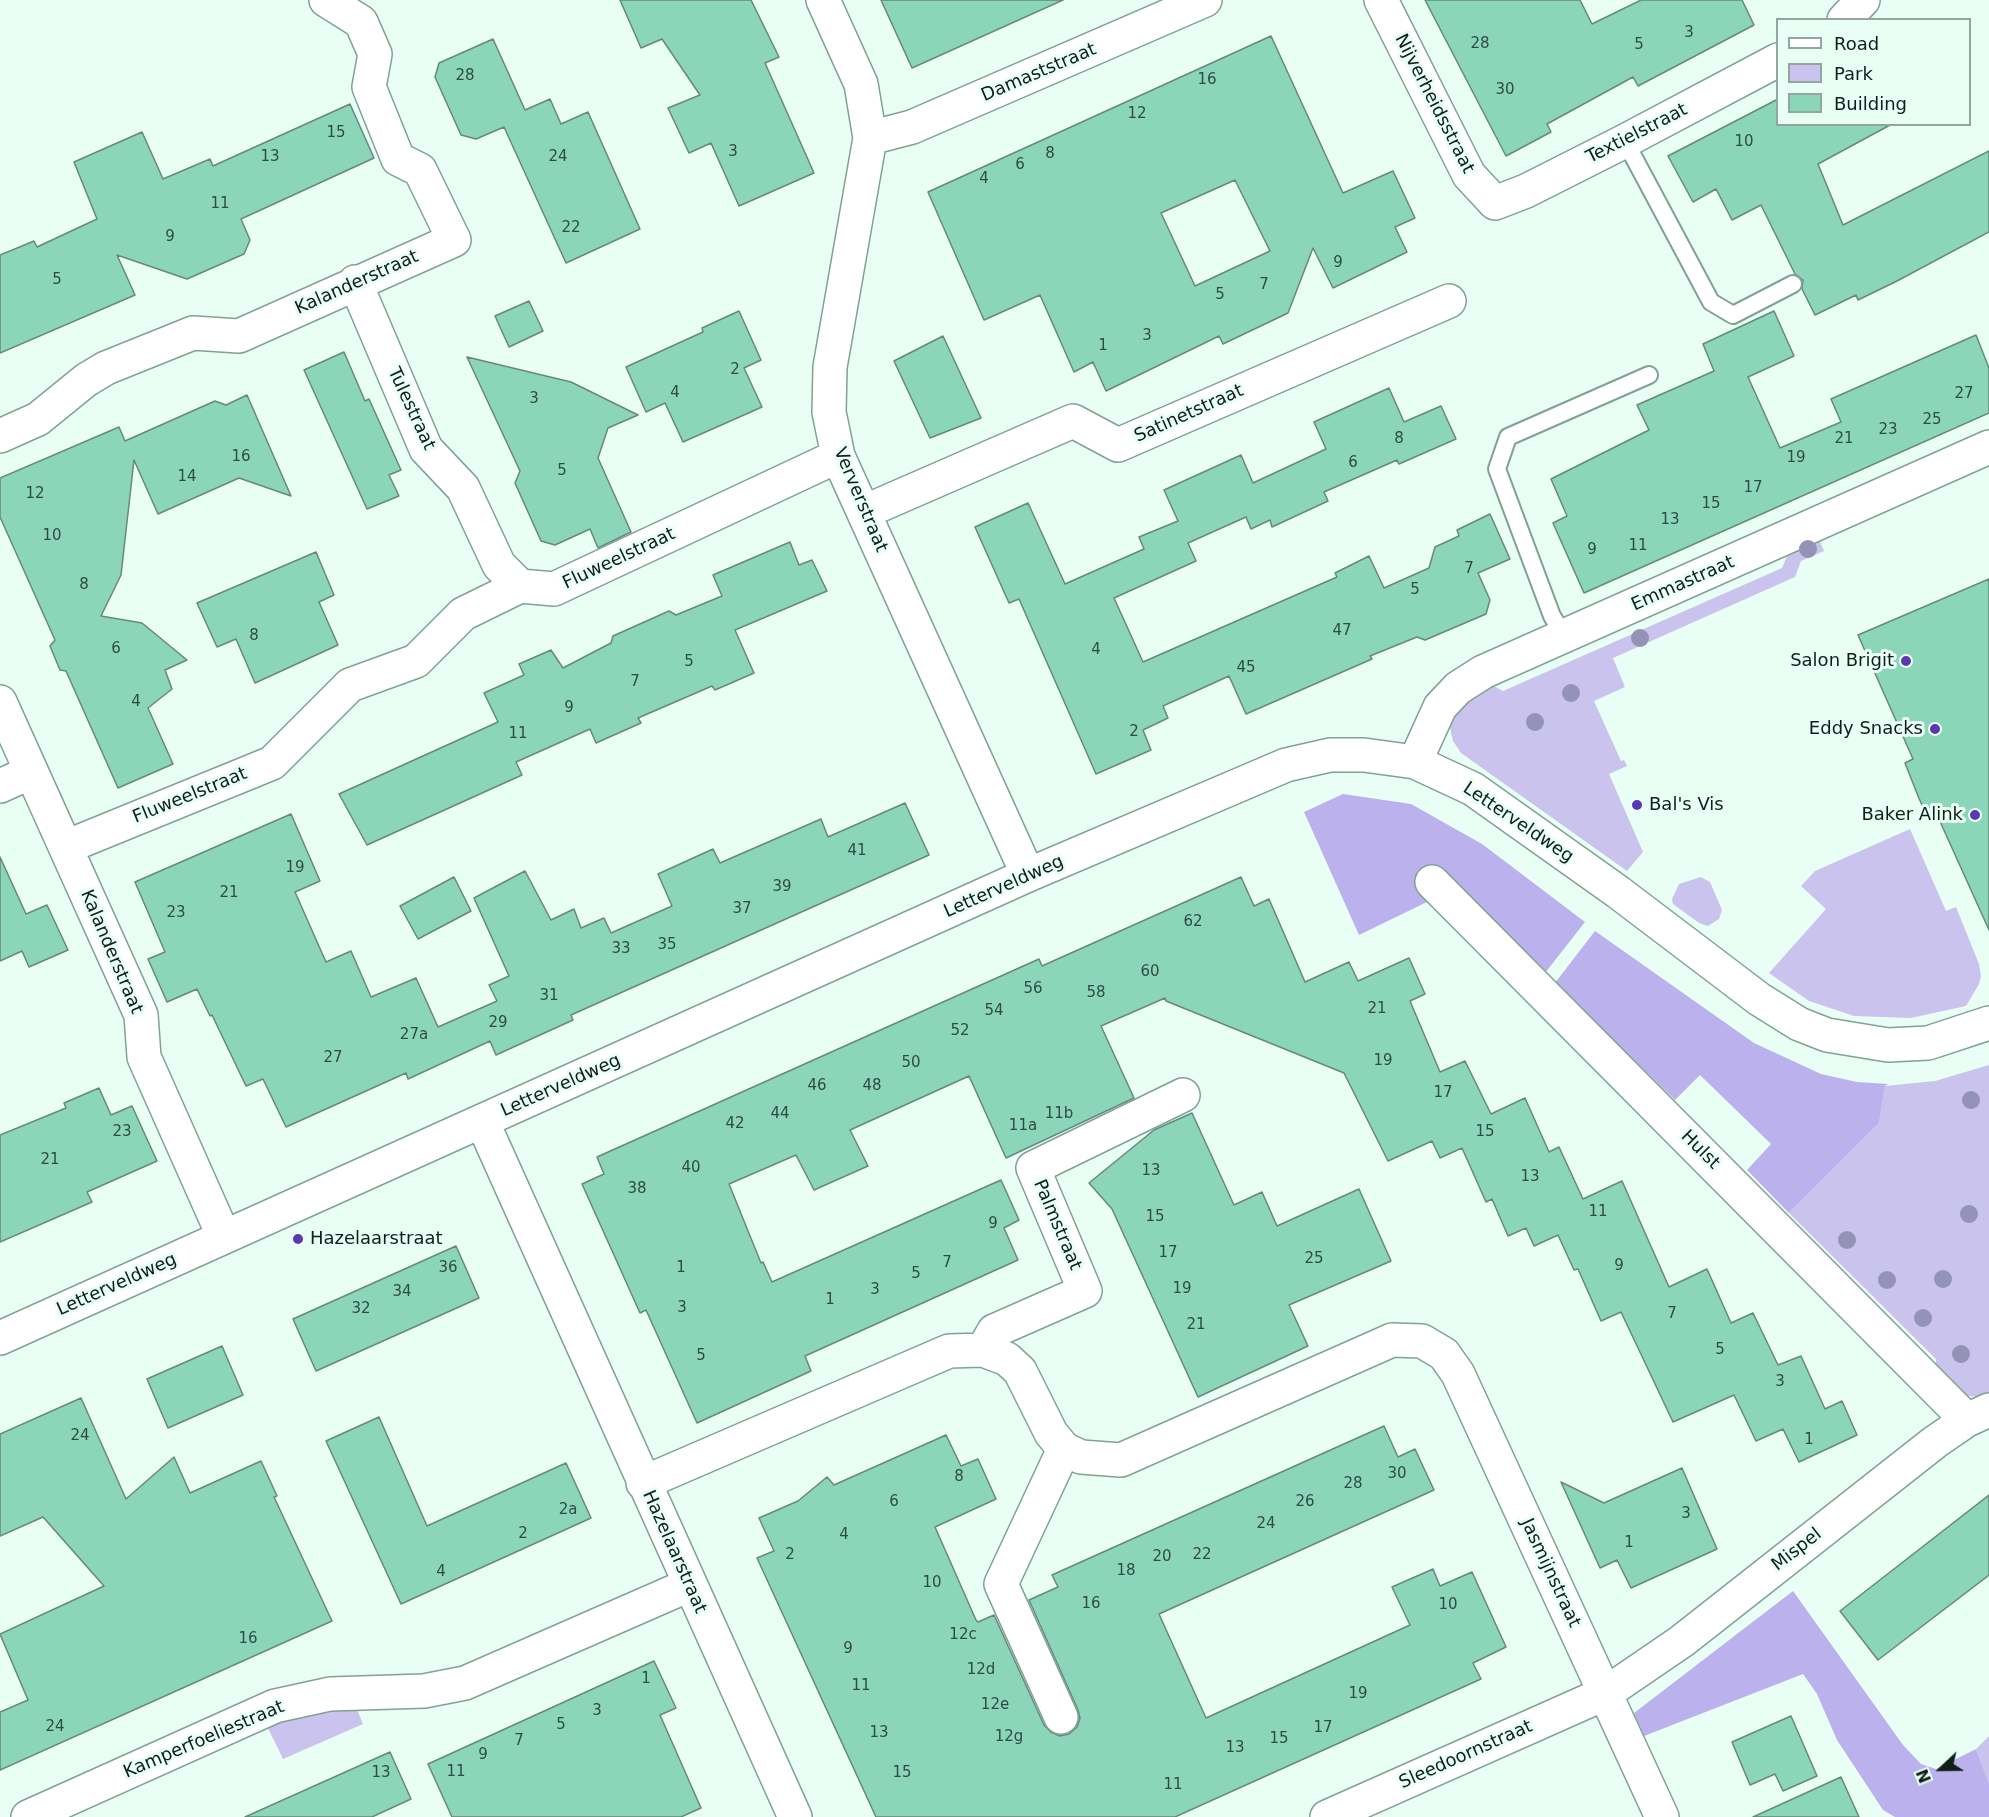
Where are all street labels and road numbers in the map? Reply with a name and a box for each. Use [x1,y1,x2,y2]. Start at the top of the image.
street label: Nijverheidsstraat [1390,31,1478,177]
street label: Damaststraat [978,39,1100,107]
street label: Textielstraat [1583,99,1691,169]
street label: Kalanderstraat [292,246,422,320]
street label: Tulestraat [382,364,440,454]
street label: Satinetstraat [1131,380,1247,448]
street label: Ververstraat [828,444,892,556]
street label: Fluweelstraat [559,524,679,594]
street label: Emmastraat [1628,552,1738,616]
street label: Fluweelstraat [130,763,250,829]
street label: Letterveldweg [1459,778,1577,868]
street label: Letterveldweg [941,851,1067,923]
street label: Kalanderstraat [75,887,147,1017]
street label: Letterveldweg [498,1050,624,1122]
street label: Hulst [1676,1126,1724,1174]
street label: Palmstraat [1028,1176,1086,1274]
street label: Letterveldweg [54,1249,180,1321]
street label: Hazelaarstraat [637,1487,711,1617]
street label: Jasmijnstraat [1515,1515,1585,1631]
street label: Mispel [1768,1524,1826,1576]
street label: Kamperfoeliestraat [120,1696,288,1784]
street label: Sleedoornstraat [1396,1716,1536,1794]

